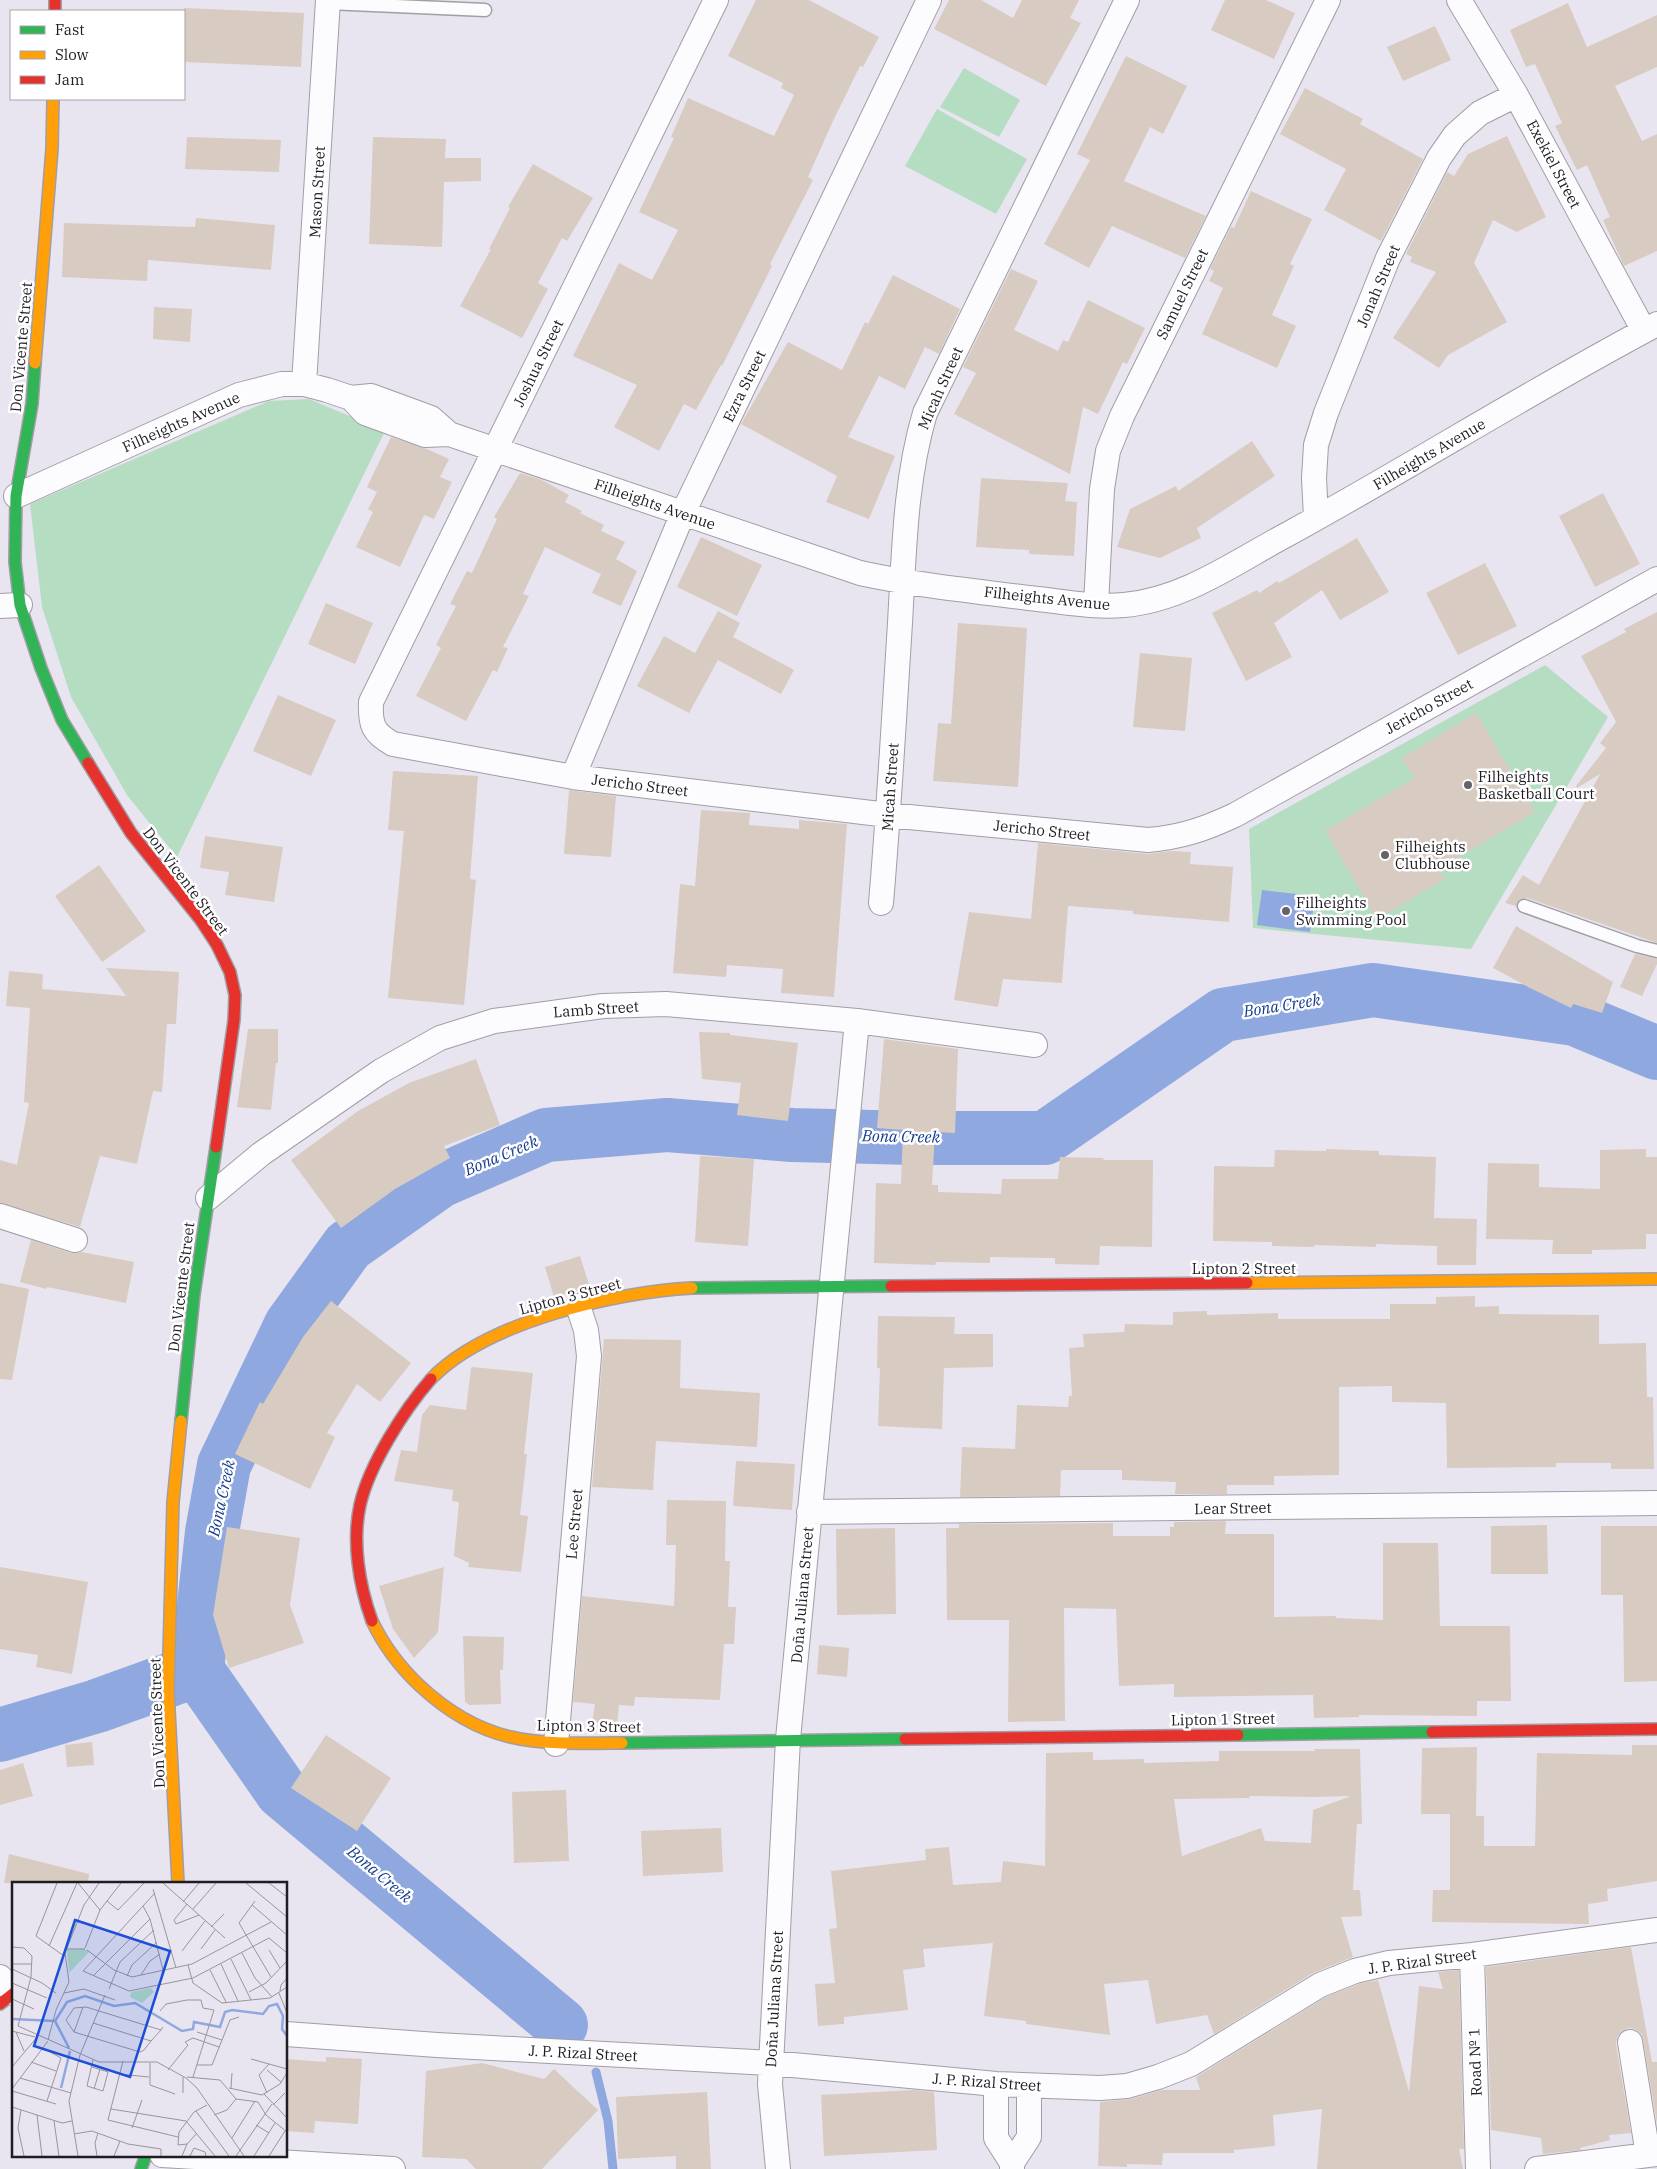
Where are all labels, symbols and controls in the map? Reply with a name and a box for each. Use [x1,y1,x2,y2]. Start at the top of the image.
legend [10,10,185,100]
text: Fast [55,20,85,39]
text: Slow [55,45,89,64]
text: Jam [55,70,84,89]
street label: Exekiel Street [1523,117,1585,211]
street label: Mason Street [305,145,329,239]
street label: Jonah Street [1352,242,1404,330]
street label: Samuel Street [1152,245,1212,343]
street label: Don Vicente Street [6,281,36,413]
street label: Joshua Street [509,316,567,410]
street label: Micah Street [913,344,967,432]
street label: Ezra Street [718,347,770,425]
street label: Filheights Avenue [119,388,243,456]
street label: Filheights Avenue [1369,414,1489,494]
street label: Filheights Avenue [592,474,718,534]
street label: Filheights Avenue [983,582,1111,614]
street label: Jericho Street [1382,674,1476,738]
street label: Micah Street [877,742,903,832]
place label: Filheights Basketball Court [1478,767,1595,803]
street label: Jericho Street [591,770,689,800]
marker: Filheights Basketball Court [1462,779,1474,791]
street label: Jericho Street [993,815,1091,845]
street label: Don Vicente Street [139,823,233,939]
place label: Filheights Clubhouse [1395,837,1470,873]
marker: Filheights Clubhouse [1379,849,1391,861]
place label: Filheights Swimming Pool [1296,893,1406,929]
marker: Filheights Swimming Pool [1280,905,1292,917]
water label: Bona Creek [1241,989,1323,1021]
street label: Lamb Street [552,997,640,1021]
water label: Bona Creek [861,1125,941,1147]
water label: Bona Creek [460,1130,541,1180]
street label: Don Vicente Street [164,1221,198,1353]
street label: Lipton 2 Street [1192,1259,1296,1278]
street label: Lipton 3 Street [517,1273,623,1319]
water label: Bona Creek [203,1457,239,1539]
street label: Lee Street [561,1488,587,1560]
street label: Lear Street [1194,1498,1272,1518]
street label: Doña Juliana Street [787,1526,817,1664]
street label: Don Vicente Street [145,1657,169,1789]
street label: Lipton 1 Street [1171,1709,1275,1729]
street label: Lipton 3 Street [537,1716,641,1736]
water label: Bona Creek [343,1841,417,1907]
inset map [12,1882,288,2156]
street label: Doña Juliana Street [761,1930,787,2068]
street label: J. P. Rizal Street [1367,1944,1477,1978]
street label: Road № 1 [1464,2027,1486,2097]
street label: J. P. Rizal Street [528,2041,638,2065]
street label: J. P. Rizal Street [932,2069,1042,2095]

